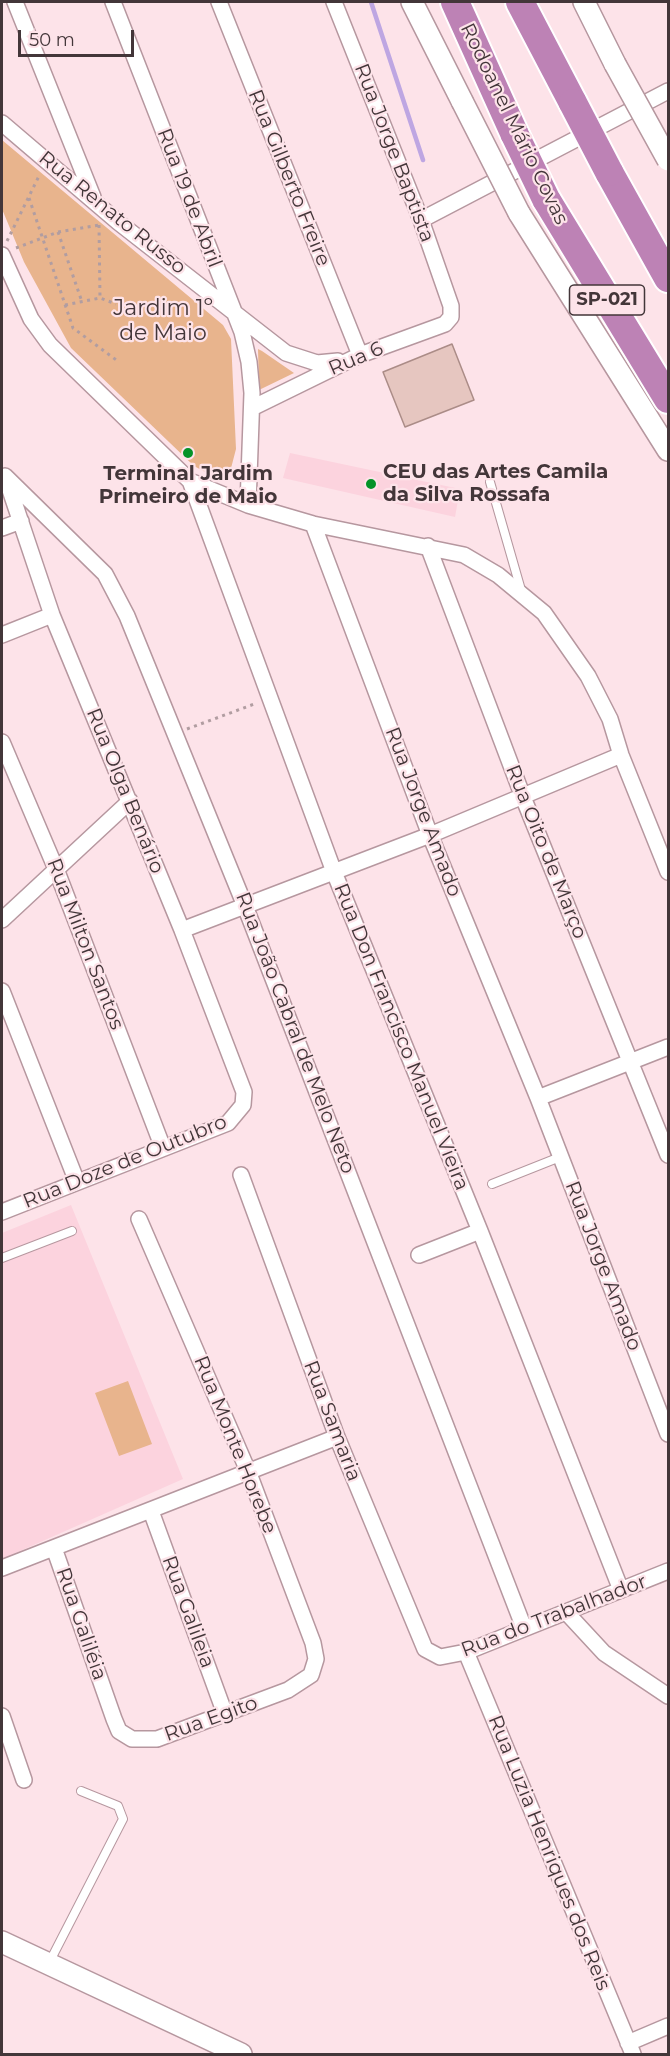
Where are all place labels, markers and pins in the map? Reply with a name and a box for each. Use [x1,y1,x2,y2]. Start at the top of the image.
marker: Terminal Jardim Primeiro de Maio [181,446,195,460]
place label: CEU das Artes Camila da Silva Rossafa [383,460,608,507]
place label: Terminal Jardim Primeiro de Maio [99,462,277,509]
marker: CEU das Artes Camila da Silva Rossafa [364,477,378,491]

